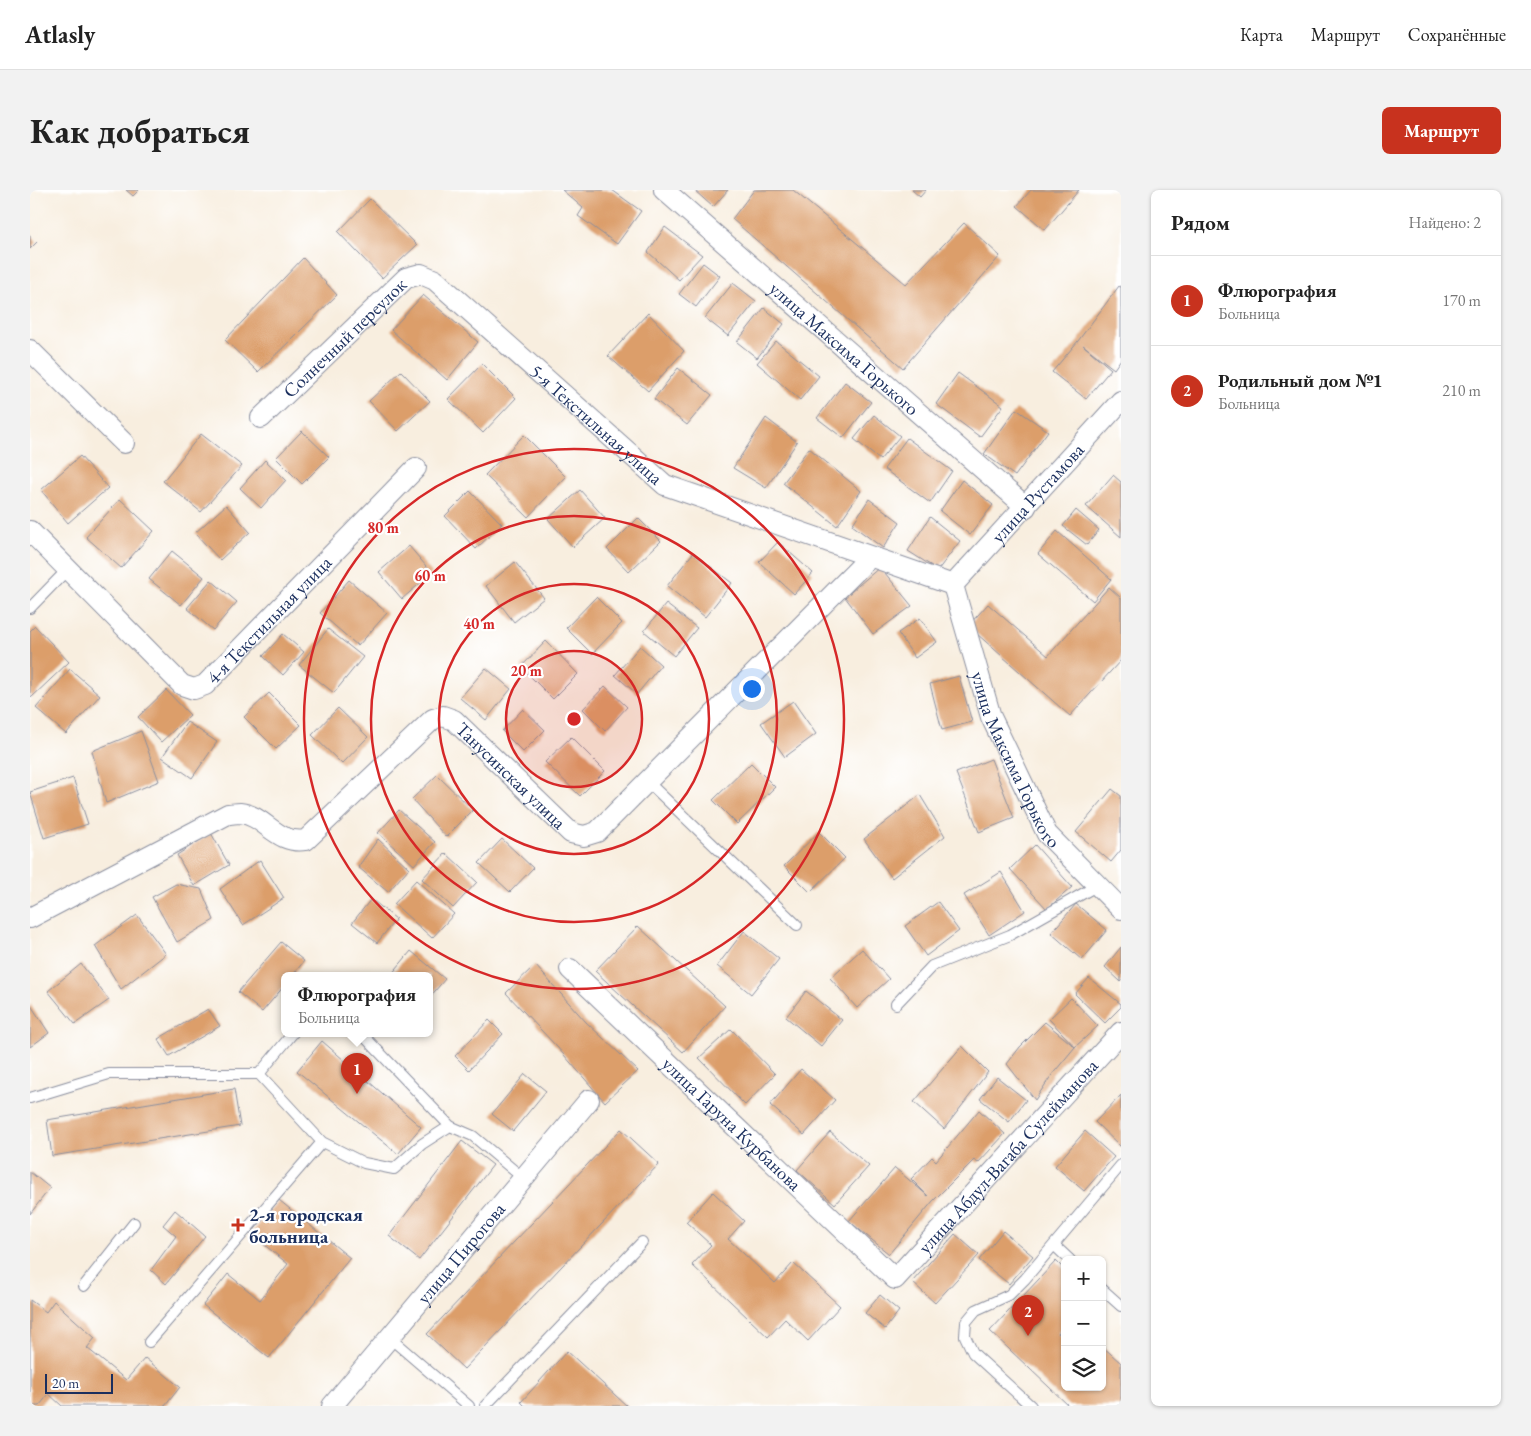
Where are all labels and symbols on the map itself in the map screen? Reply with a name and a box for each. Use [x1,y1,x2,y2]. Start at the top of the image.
street label: Солнечный переулок [278,272,412,403]
street label: улица Максима Горького [764,276,924,421]
street label: 5-я Текстильная улица [525,359,668,491]
street label: улица Рустамова [986,438,1090,548]
text: 80 m [367,518,399,537]
street label: 4-я Текстильная улица [201,550,337,690]
text: 60 m [414,566,446,585]
text: 40 m [463,614,495,633]
text: 20 m [510,661,542,680]
street label: улица Максима Горького [966,669,1066,853]
your location [739,676,765,702]
centre of rings [565,710,583,728]
street label: Танусинская улица [450,717,572,835]
street label: улица Гаруна Курбанова [657,1052,807,1197]
pin: 1 [341,1053,373,1094]
street label: улица Абдул-Вагаба Сулейманова [913,1053,1104,1259]
street label: улица Пирогова [411,1197,511,1309]
place label: 2-я городская больница [249,1202,363,1249]
marker: 2-я городская больница [231,1218,245,1232]
pin: 2 [1012,1295,1044,1336]
scale bar [45,1371,112,1394]

